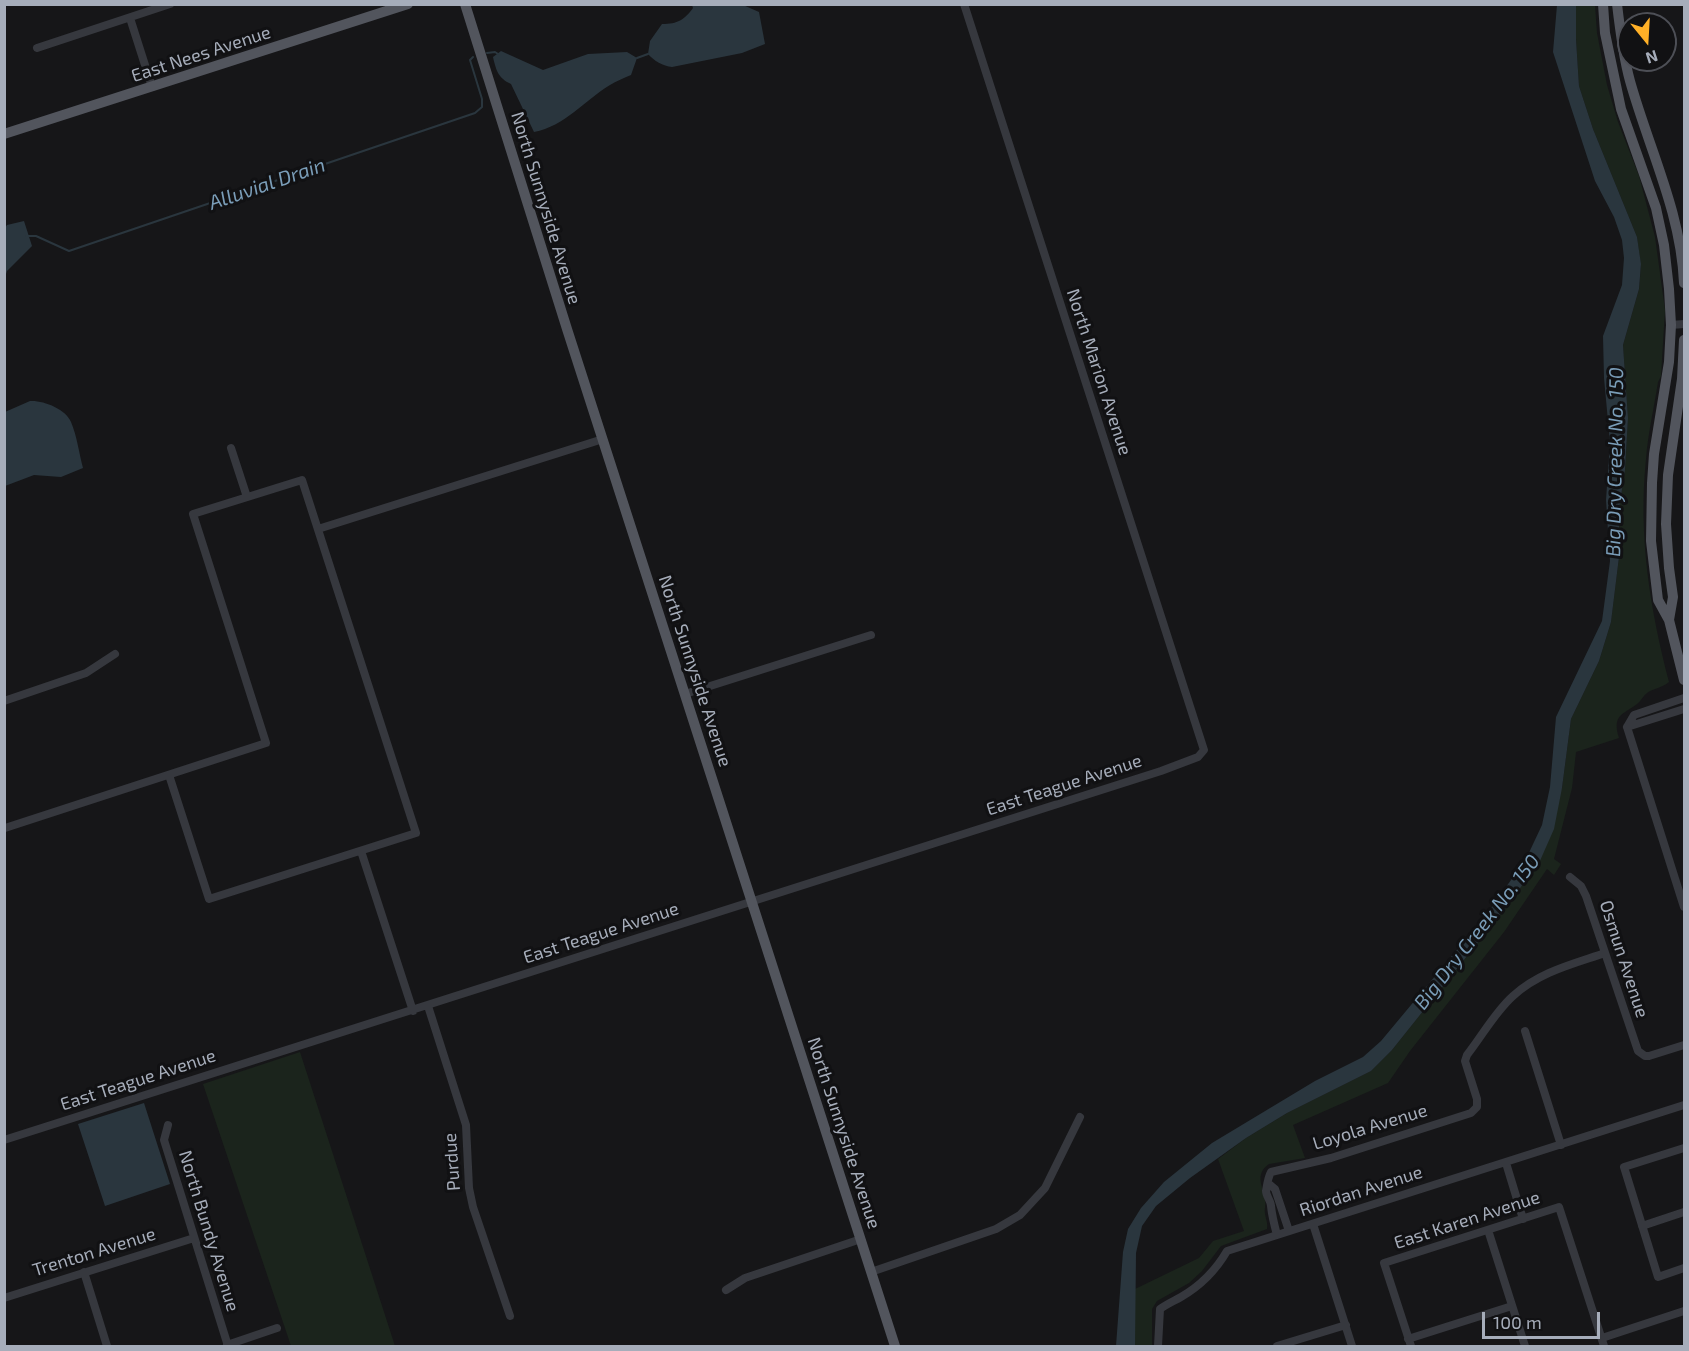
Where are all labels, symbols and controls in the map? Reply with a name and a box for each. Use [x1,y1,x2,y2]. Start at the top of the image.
north arrow [1617,12,1677,72]
street label: East Nees Avenue [128,21,274,87]
text: N [1644,47,1661,69]
street label: North Sunnyside Avenue [506,109,586,307]
water label: Alluvial Drain [206,153,328,215]
street label: North Marion Avenue [1062,286,1136,458]
water label: Big Dry Creek No. 150 [1601,367,1629,557]
street label: North Sunnyside Avenue [654,572,736,770]
street label: East Teague Avenue [983,750,1145,820]
water label: Big Dry Creek No. 150 [1409,850,1545,1014]
street label: East Teague Avenue [520,898,682,968]
street label: Osmun Avenue [1595,898,1653,1020]
street label: North Sunnyside Avenue [803,1034,885,1232]
street label: East Teague Avenue [57,1045,219,1115]
street label: Loyola Avenue [1310,1099,1430,1155]
street label: Purdue [439,1132,465,1192]
street label: North Bundy Avenue [174,1148,244,1314]
street label: Riordan Avenue [1297,1161,1425,1221]
street label: East Karen Avenue [1391,1186,1543,1254]
street label: Trenton Avenue [30,1223,158,1281]
scale bar [1485,1300,1604,1338]
text: 100 m [1493,1311,1542,1333]

